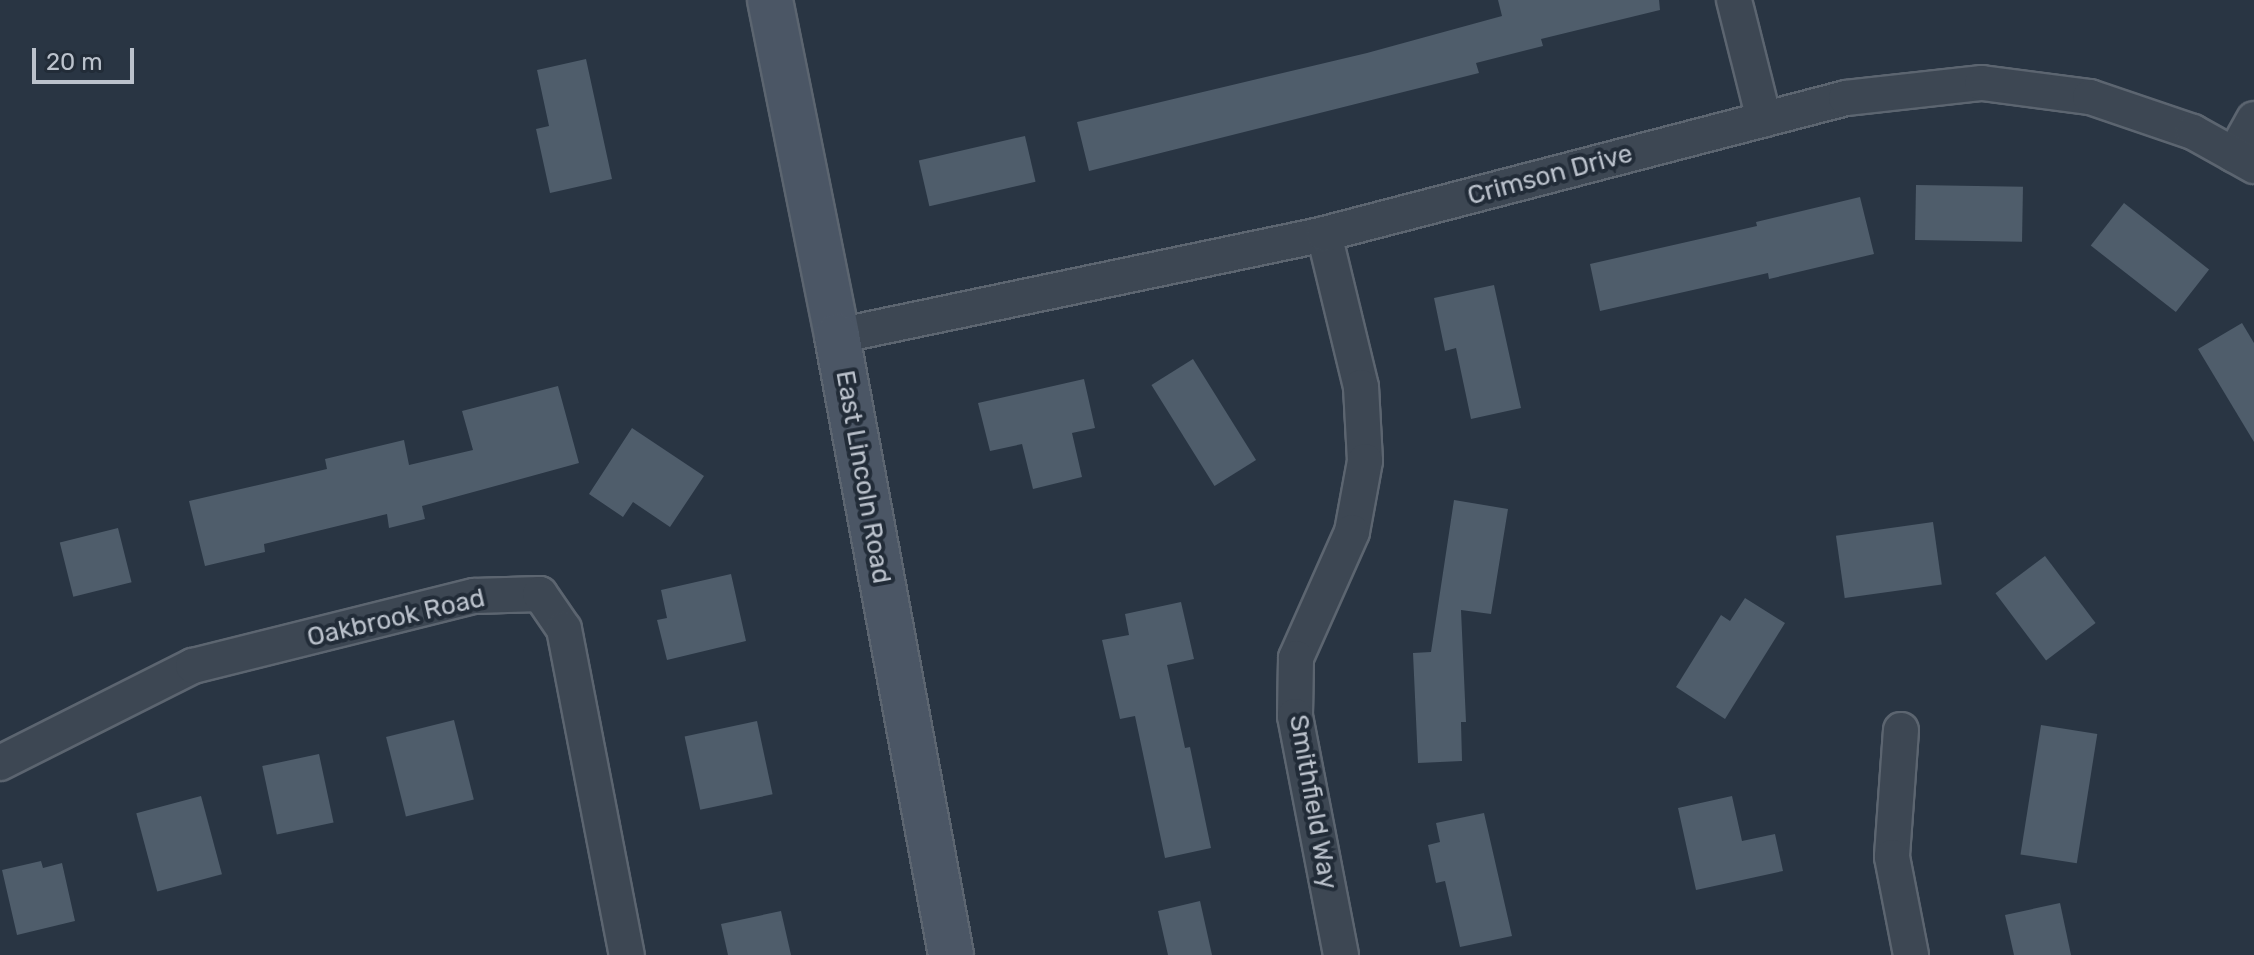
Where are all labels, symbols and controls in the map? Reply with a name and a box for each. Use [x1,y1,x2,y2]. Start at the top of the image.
scale bar [36,32,138,82]
text: 20 m [46,48,103,76]
street label: Crimson Drive [1464,138,1636,212]
street label: East Lincoln Road [829,368,897,586]
street label: Oakbrook Road [304,582,488,654]
street label: Smithfield Way [1282,712,1344,892]

